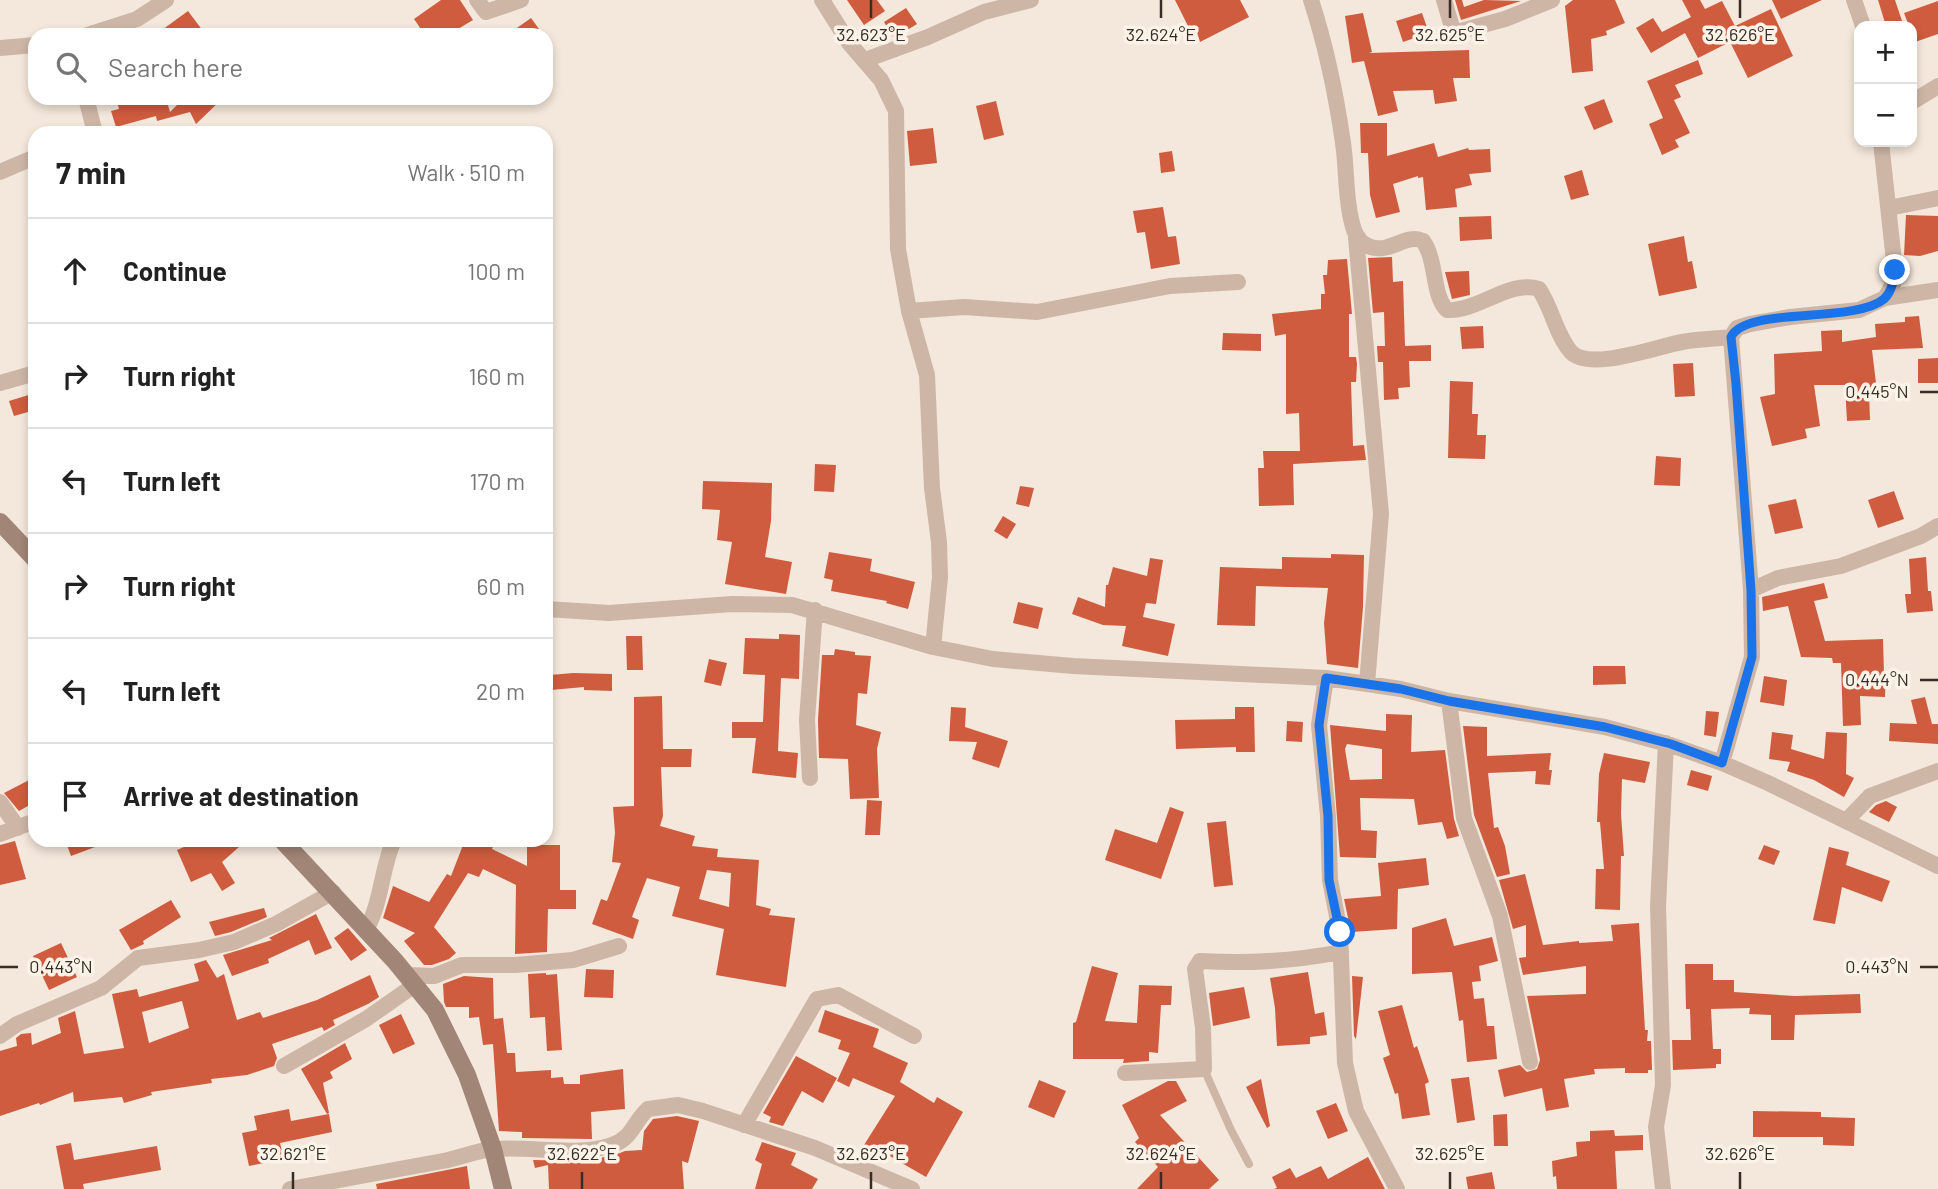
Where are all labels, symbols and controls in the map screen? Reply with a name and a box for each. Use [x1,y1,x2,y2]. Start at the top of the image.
map controls [1854,21,1917,147]
button: + [1854,21,1917,84]
text: 32.623°E [836,23,906,45]
text: 32.624°E [1126,23,1196,45]
text: 32.625°E [1415,23,1485,45]
text: 32.626°E [1705,23,1775,45]
search box [28,28,553,105]
icon: search [52,48,90,86]
text: Search here [108,51,243,82]
button: − [1854,84,1917,147]
text: 7 min [56,154,126,190]
text: Walk · 510 m [407,158,525,186]
icon: ahead [56,252,94,290]
route end [1879,254,1910,285]
text: Continue [123,255,227,286]
text: 100 m [467,257,525,285]
icon: right [56,357,94,395]
text: Turn right [123,360,236,391]
text: 160 m [468,362,525,390]
text: 0.445°N [1845,380,1909,402]
icon: left [56,462,94,500]
text: Turn left [123,465,221,496]
text: 170 m [469,467,525,495]
icon: right [56,567,94,605]
text: Turn right [123,570,236,601]
text: 60 m [477,572,525,600]
text: 0.444°N [1845,668,1909,690]
icon: left [56,672,94,710]
text: Turn left [123,675,221,706]
text: 20 m [476,677,525,705]
icon: arrive [56,777,94,815]
text: Arrive at destination [123,780,359,811]
route start [1324,916,1355,947]
text: 0.443°N [29,955,93,977]
text: 0.443°N [1845,955,1909,977]
text: 32.621°E [260,1142,326,1164]
text: 32.622°E [547,1142,617,1164]
text: 32.623°E [836,1142,906,1164]
text: 32.624°E [1126,1142,1196,1164]
text: 32.625°E [1415,1142,1485,1164]
text: 32.626°E [1705,1142,1775,1164]

